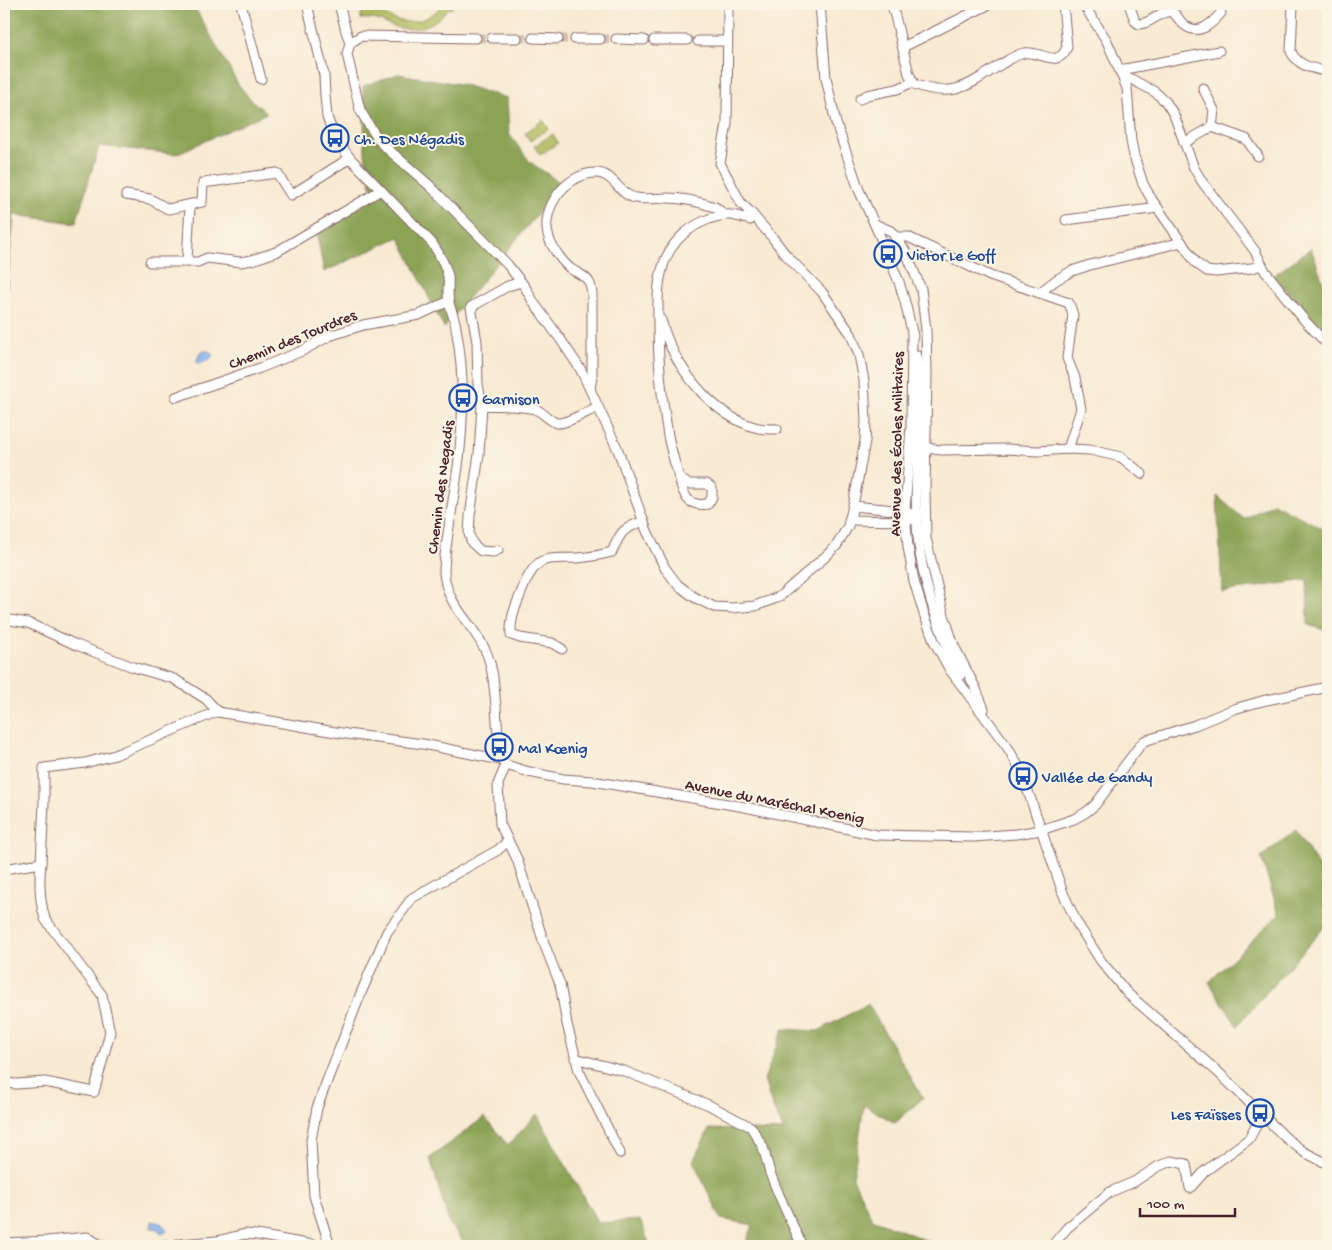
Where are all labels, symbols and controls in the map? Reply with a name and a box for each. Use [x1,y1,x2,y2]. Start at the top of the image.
bus stop icon: Ch. Des Négadis [320,123,350,153]
place label: Ch. Des Négadis [354,132,465,151]
bus stop icon: Victor Le Goff [873,239,903,269]
place label: Victor Le Goff [906,248,996,267]
street label: Chemin des Tourdres [227,307,361,376]
street label: Avenue des Écoles Militaires [887,350,910,537]
bus stop icon: Garnison [448,383,478,413]
place label: Garnison [482,392,540,411]
street label: Chemin des Negadis [425,418,460,555]
bus stop icon: Mal Kœnig [484,732,514,762]
place label: Mal Kœnig [518,741,588,760]
bus stop icon: Vallée de Gandy [1008,761,1038,791]
place label: Vallée de Gandy [1041,770,1153,789]
street label: Avenue du Maréchal Koenig [683,777,866,830]
bus stop icon: Les Faïsses [1245,1098,1275,1128]
place label: Les Faïsses [1171,1107,1242,1126]
scale bar [1140,1185,1234,1217]
text: 100 m [1146,1196,1185,1214]

